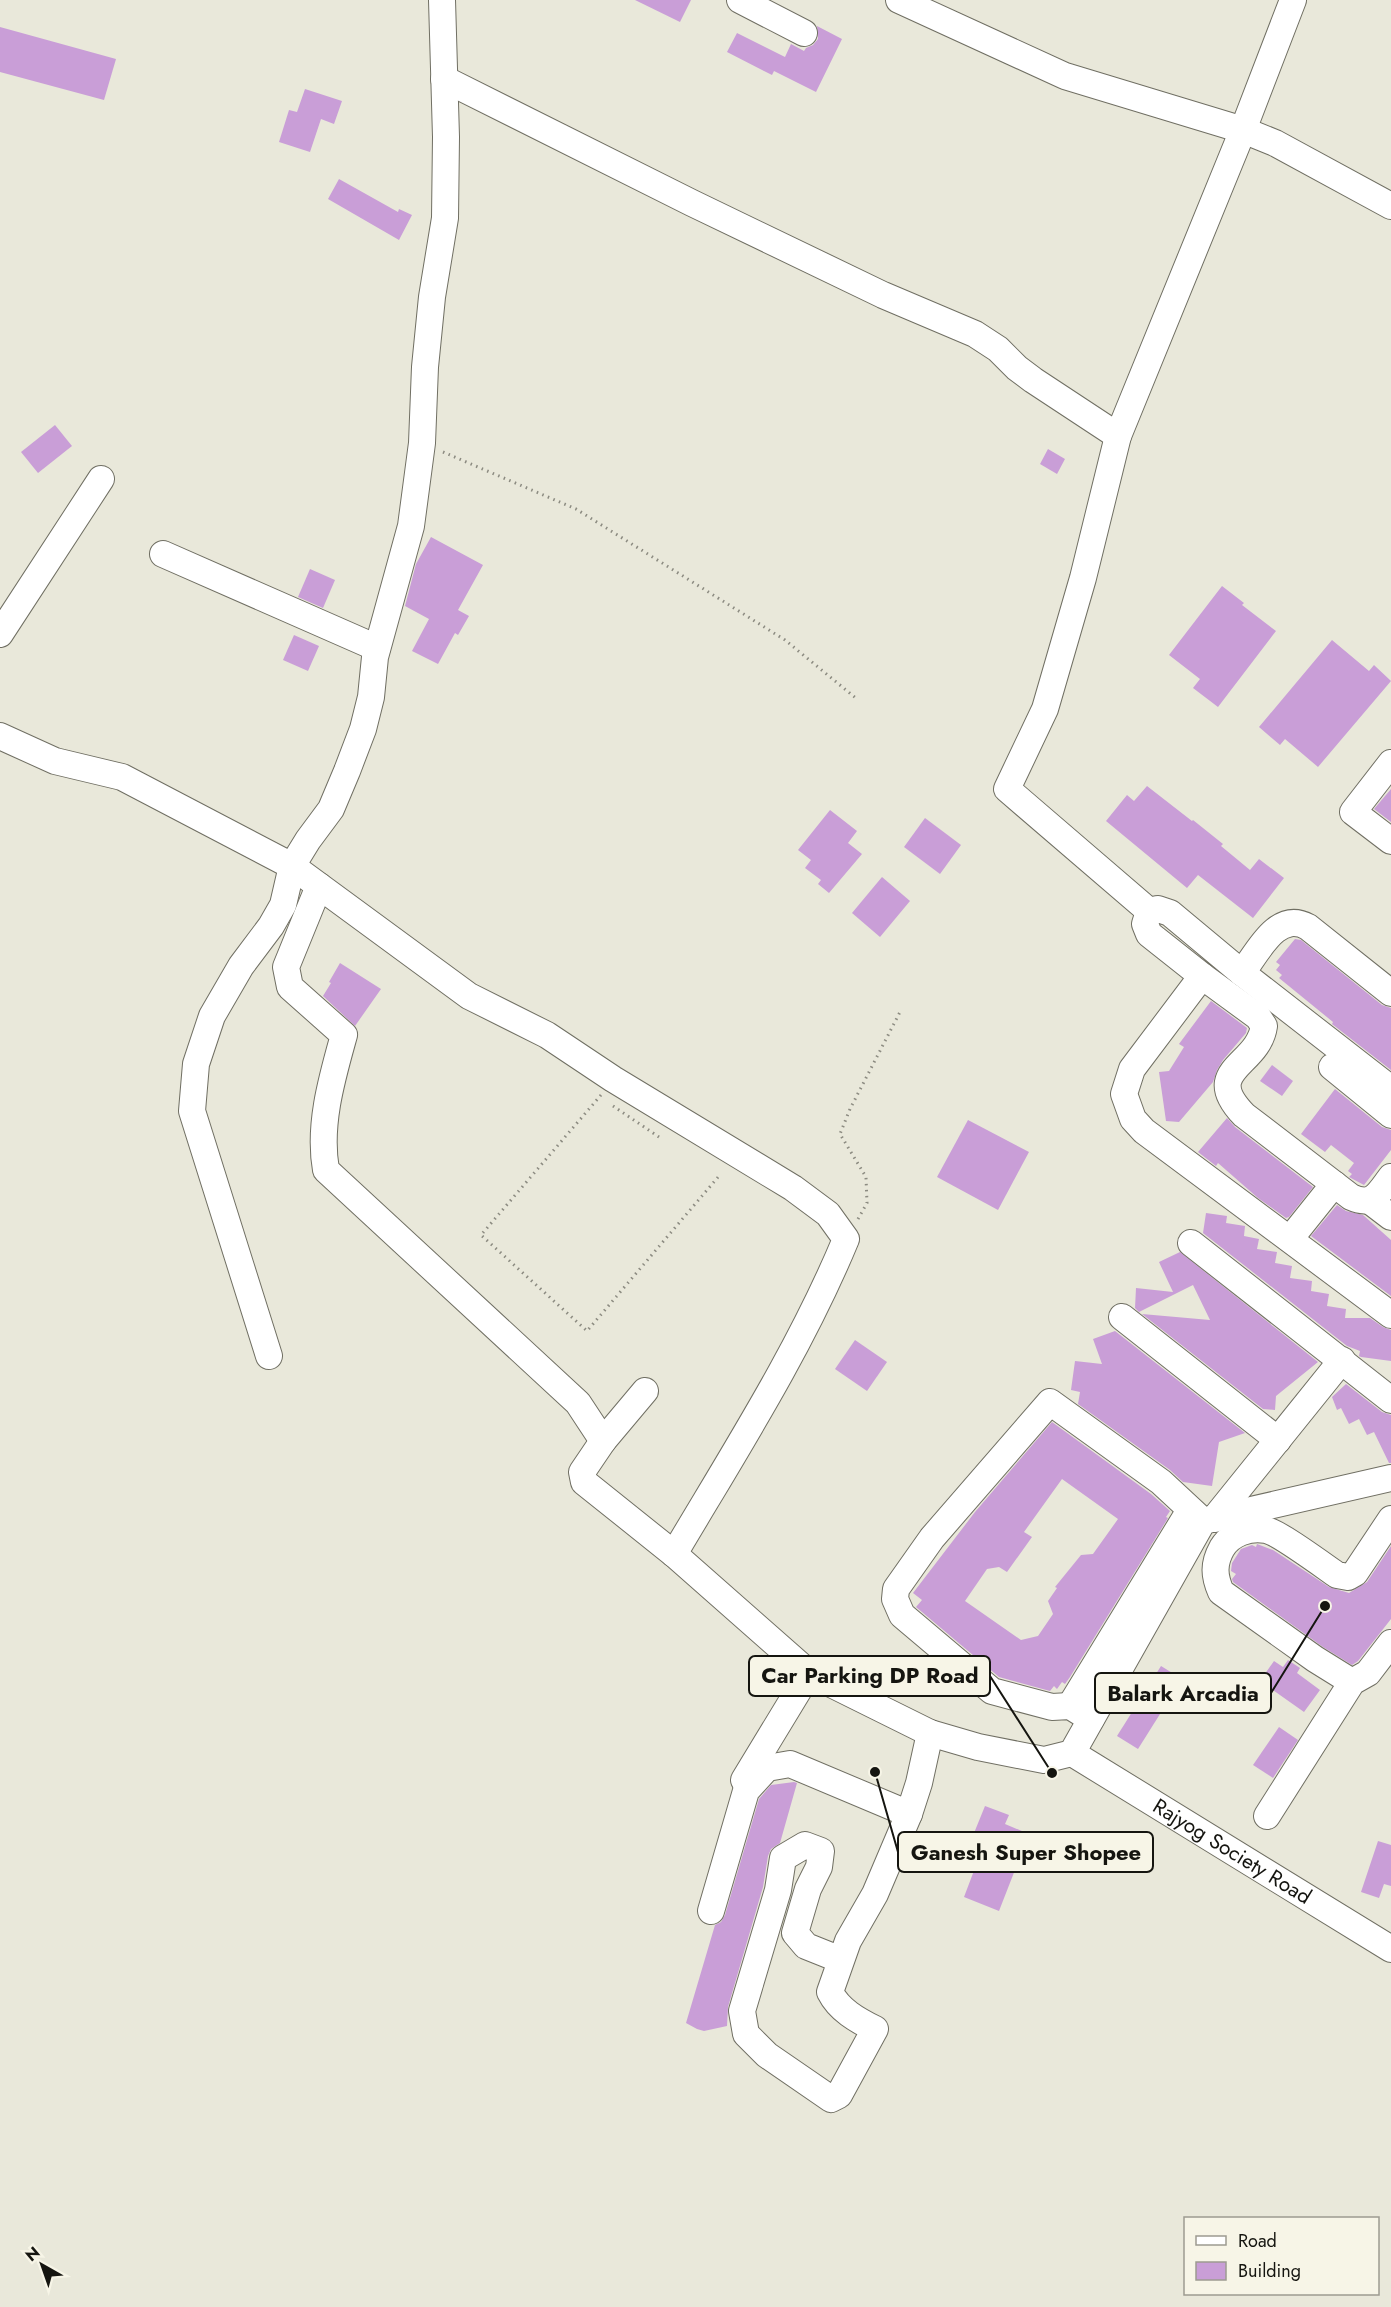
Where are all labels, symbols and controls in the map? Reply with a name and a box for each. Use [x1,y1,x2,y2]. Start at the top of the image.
callout: Car Parking DP Road [749,1656,990,1696]
text: Car Parking DP Road [761,1659,979,1691]
callout: Balark Arcadia [1095,1673,1271,1713]
text: Balark Arcadia [1107,1677,1259,1709]
street label: Rajyog Society Road [1147,1791,1317,1912]
callout: Ganesh Super Shopee [898,1832,1153,1872]
text: Ganesh Super Shopee [911,1836,1141,1868]
legend [1184,2217,1379,2295]
text: Road [1238,2228,1277,2254]
north arrow [12,2235,72,2295]
text: N [20,2241,45,2267]
text: Building [1238,2258,1301,2284]

